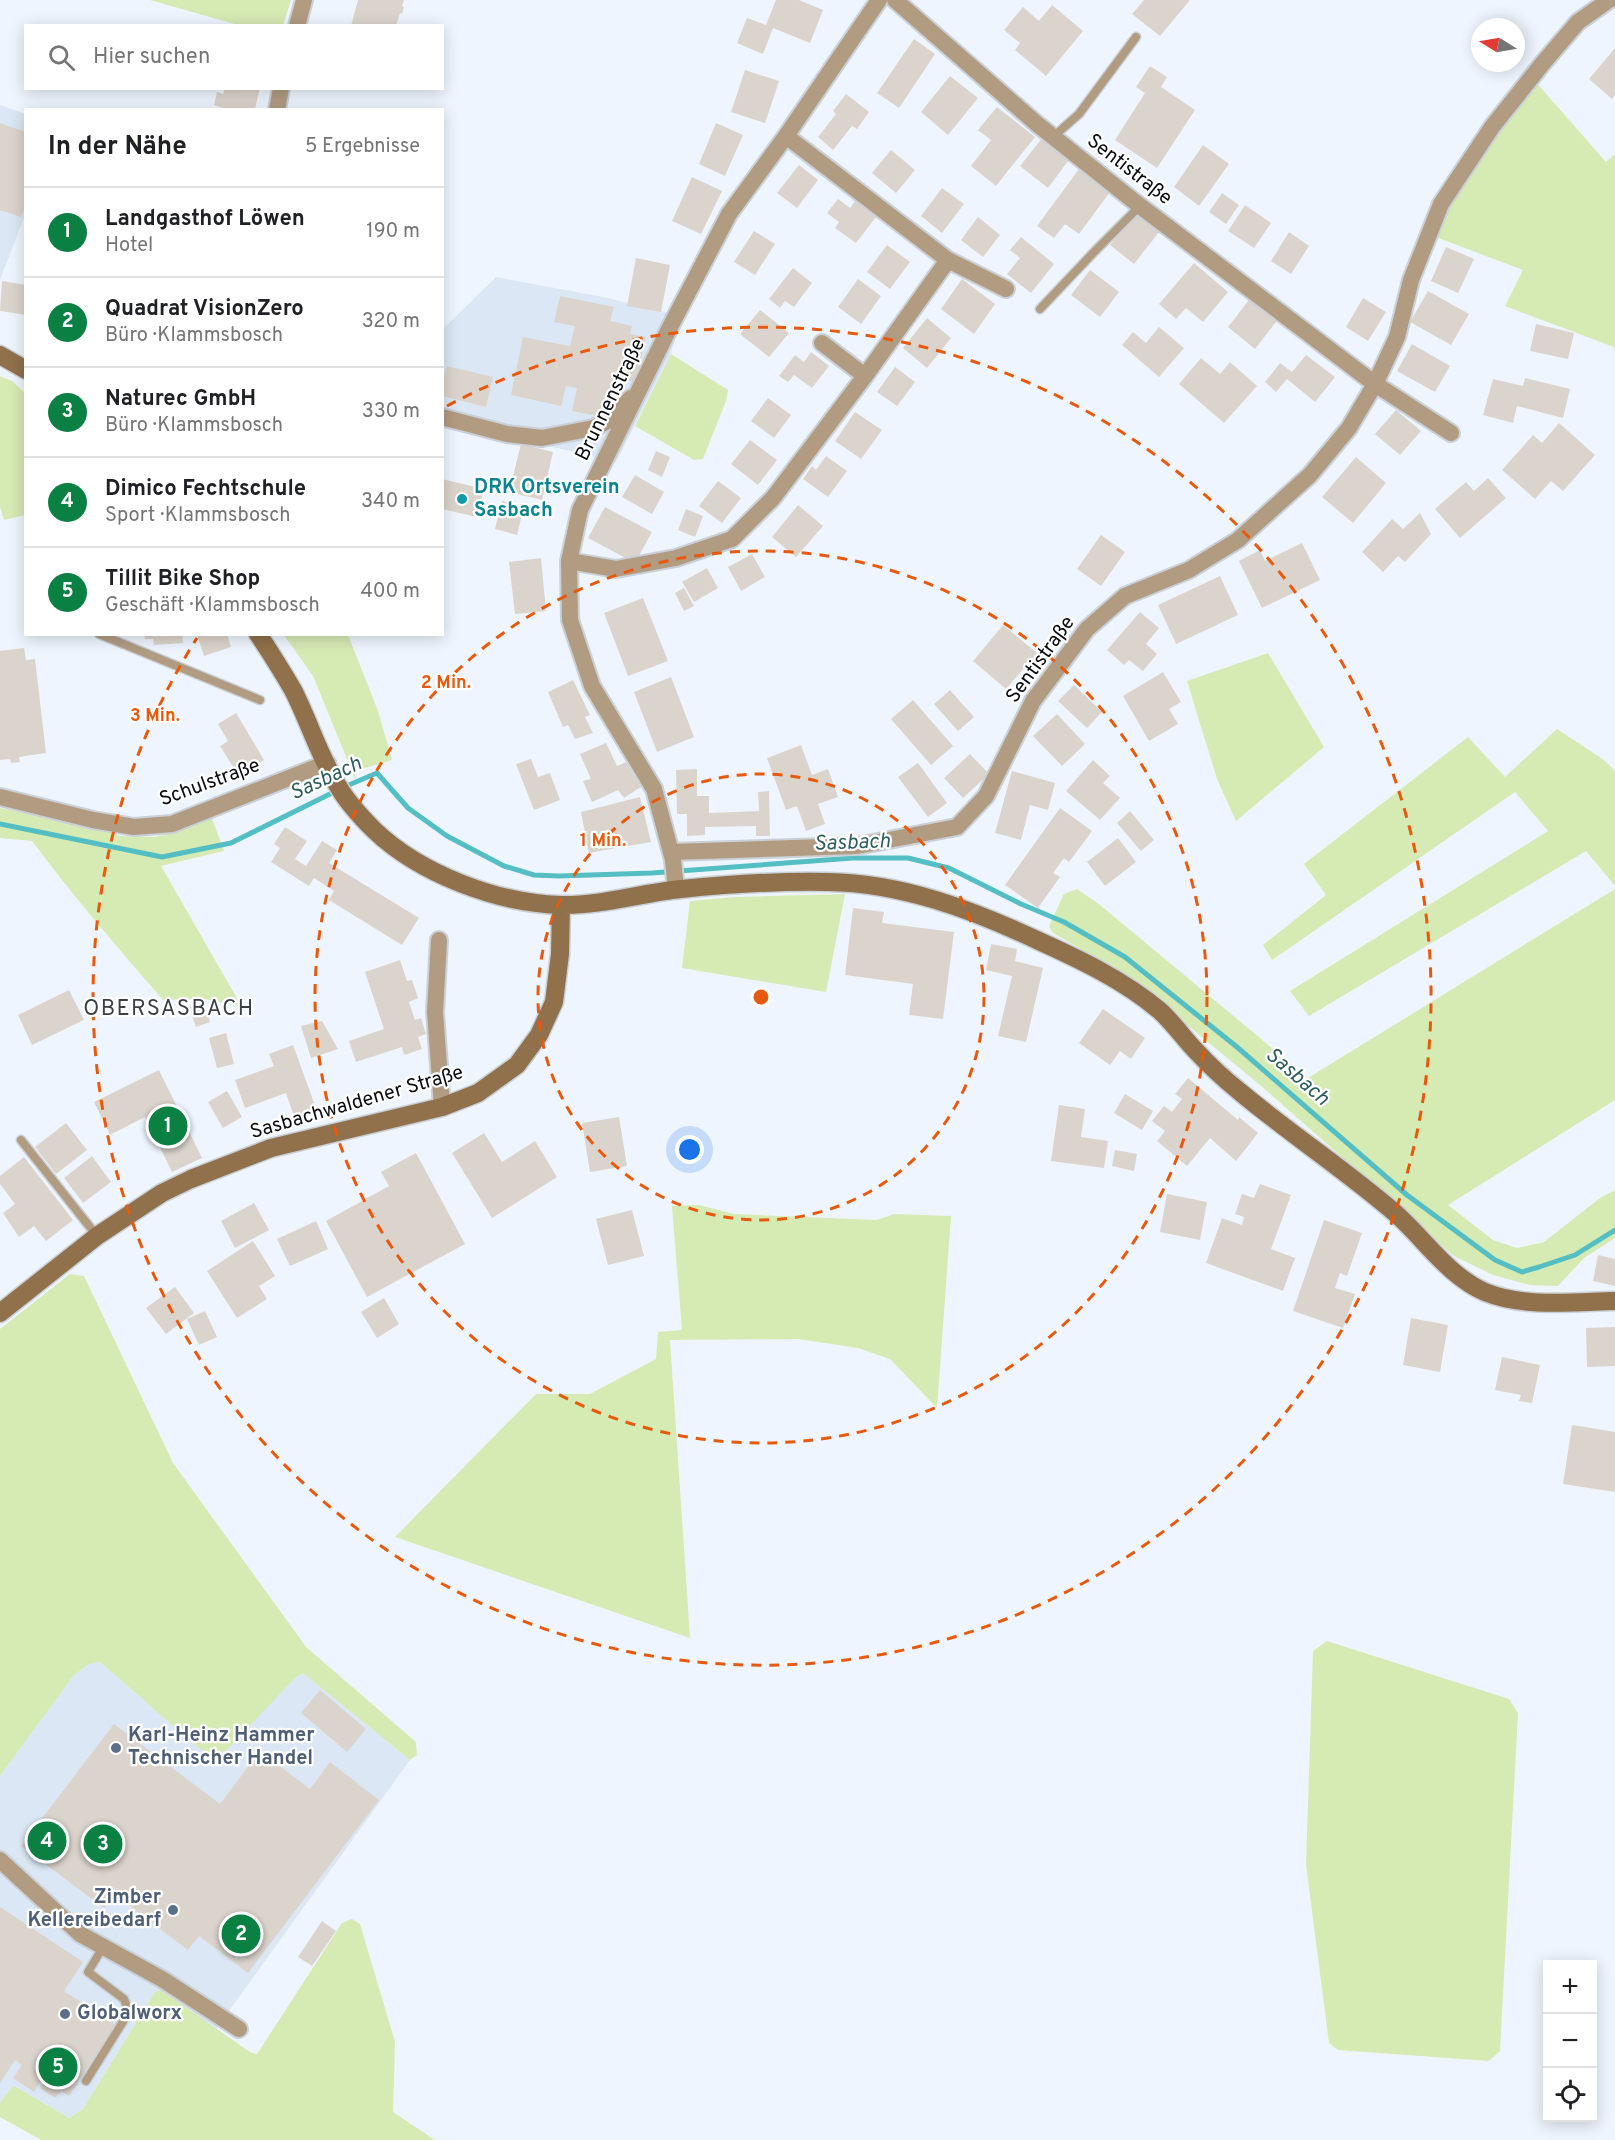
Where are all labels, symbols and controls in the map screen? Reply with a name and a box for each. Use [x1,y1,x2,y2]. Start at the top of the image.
north arrow [1471,18,1525,72]
search box [24,24,444,90]
icon: search [45,41,78,74]
text: Hier suchen [93,44,210,71]
street label: Sentistraße [1081,129,1177,211]
text: In der Nähe [48,131,187,164]
text: 5 Ergebnisse [305,134,420,160]
text: Landgasthof Löwen [105,206,305,233]
text: 1 [64,219,72,245]
text: 190 m [366,219,420,245]
text: Hotel [105,233,153,259]
text: Quadrat VisionZero [105,296,304,323]
text: 2 [61,309,74,335]
text: 320 m [362,309,420,335]
text: Büro · Klammsbosch [105,323,283,349]
street label: Brunnenstraße [570,335,652,465]
text: Naturec GmbH [105,386,256,413]
text: 3 [62,399,74,425]
text: 330 m [362,399,420,425]
text: Büro · Klammsbosch [105,413,283,439]
place label: DRK Ortsverein Sasbach [474,475,620,524]
text: Dimico Fechtschule [105,476,306,503]
text: 4 [61,489,74,515]
text: 340 m [361,489,420,515]
marker: DRK Ortsverein Sasbach [455,492,469,506]
text: Sport · Klammsbosch [105,503,290,529]
text: Tillit Bike Shop [105,566,260,593]
text: 5 [61,579,74,605]
text: 400 m [360,579,420,605]
text: Geschäft · Klammsbosch [105,593,320,619]
street label: Sentistraße [1001,611,1081,709]
text: 2 Min. [421,672,471,695]
text: 3 Min. [130,705,180,728]
water label: Sasbach [286,750,367,807]
street label: Schulstraße [156,753,264,813]
water label: Sasbach [813,828,891,858]
text: 1 Min. [580,830,626,853]
centre of rings [751,987,771,1007]
district label: OBERSASBACH [83,996,255,1023]
water label: Sasbach [1259,1042,1335,1113]
street label: Sasbachwaldener Straße [247,1060,467,1146]
pin: 1 [148,1104,188,1148]
your location [675,1135,704,1164]
place label: Karl-Heinz Hammer Technischer Handel [128,1723,315,1772]
marker: Karl-Heinz Hammer Technischer Handel [109,1741,123,1755]
pin: 4 [28,1818,66,1864]
pin: 3 [84,1822,122,1866]
place label: Zimber Kellereibedarf [27,1885,162,1934]
marker: Zimber Kellereibedarf [166,1903,180,1917]
pin: 2 [222,1912,260,1956]
map controls [1543,1960,1597,2122]
button: + [1543,1960,1597,2014]
place label: Globalworx [77,2001,182,2027]
marker: Globalworx [58,2007,72,2021]
button: − [1543,2014,1597,2068]
pin: 5 [38,2044,78,2090]
button: locate [1543,2068,1597,2122]

